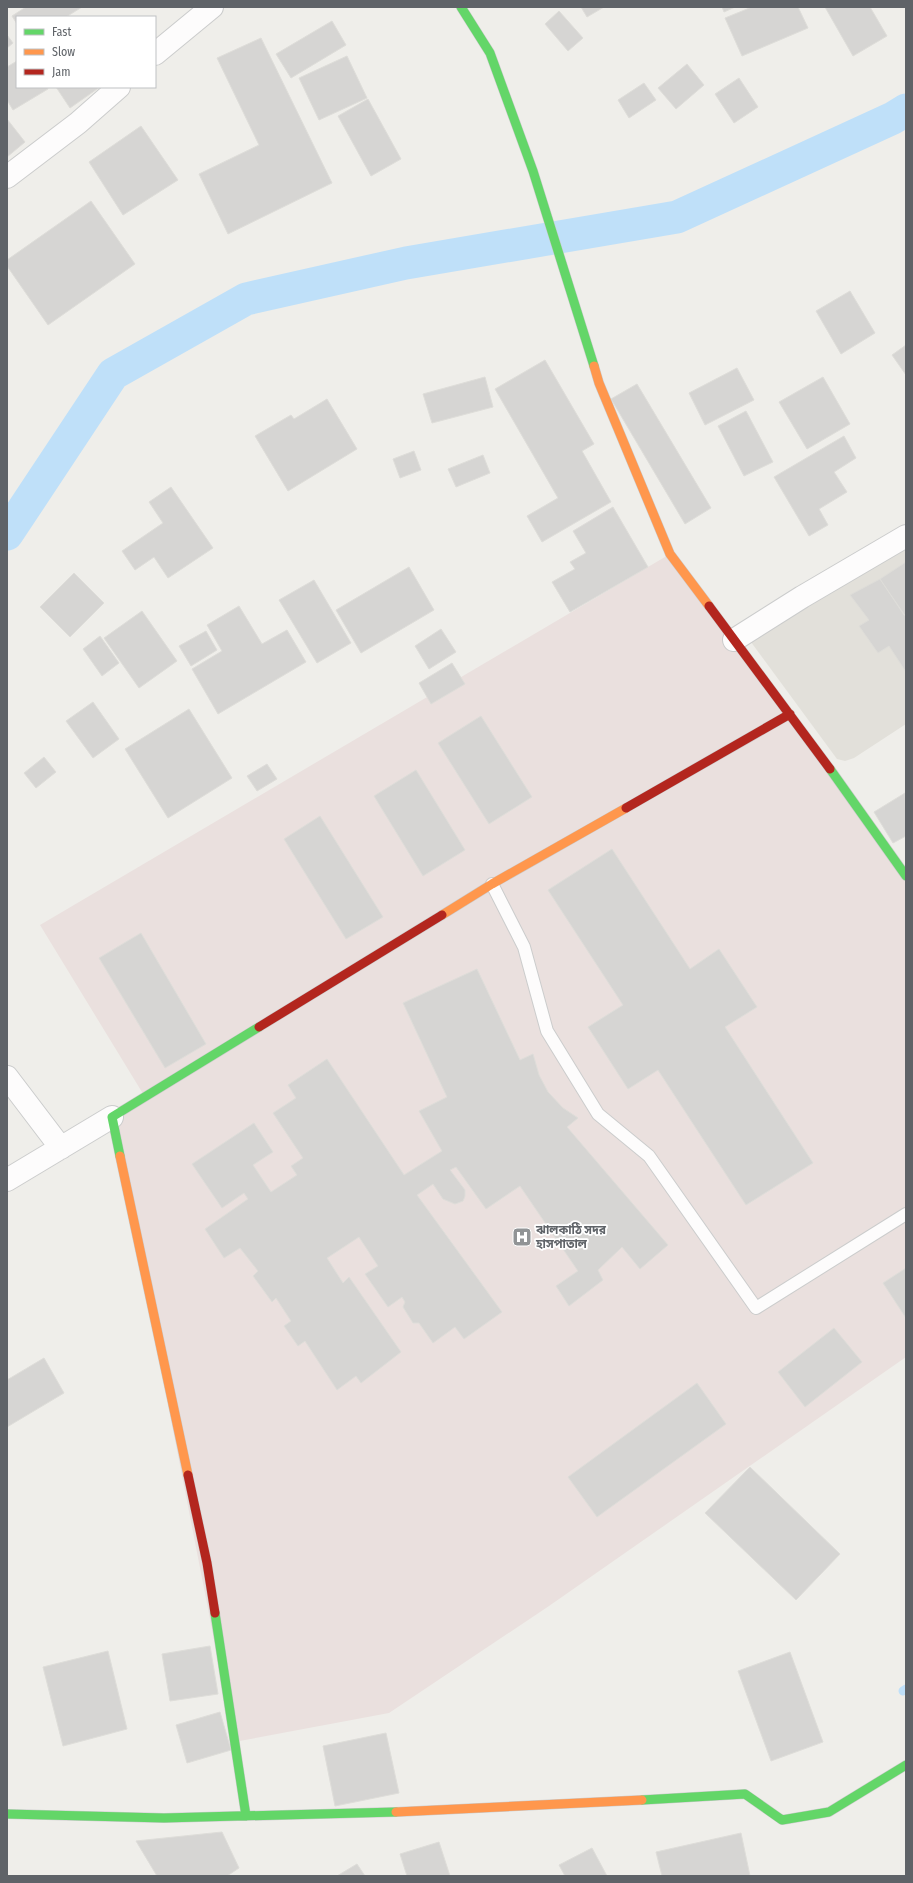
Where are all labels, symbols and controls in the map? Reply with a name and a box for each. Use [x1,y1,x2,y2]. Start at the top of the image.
legend [16,16,156,88]
text: Fast [52,25,71,39]
text: Slow [52,45,75,59]
text: Jam [52,65,70,79]
place label: ঝালকাঠি সদর হাসপাতাল [535,1222,607,1251]
hospital icon: ঝালকাঠি সদর হাসপাতাল [511,1226,533,1248]

